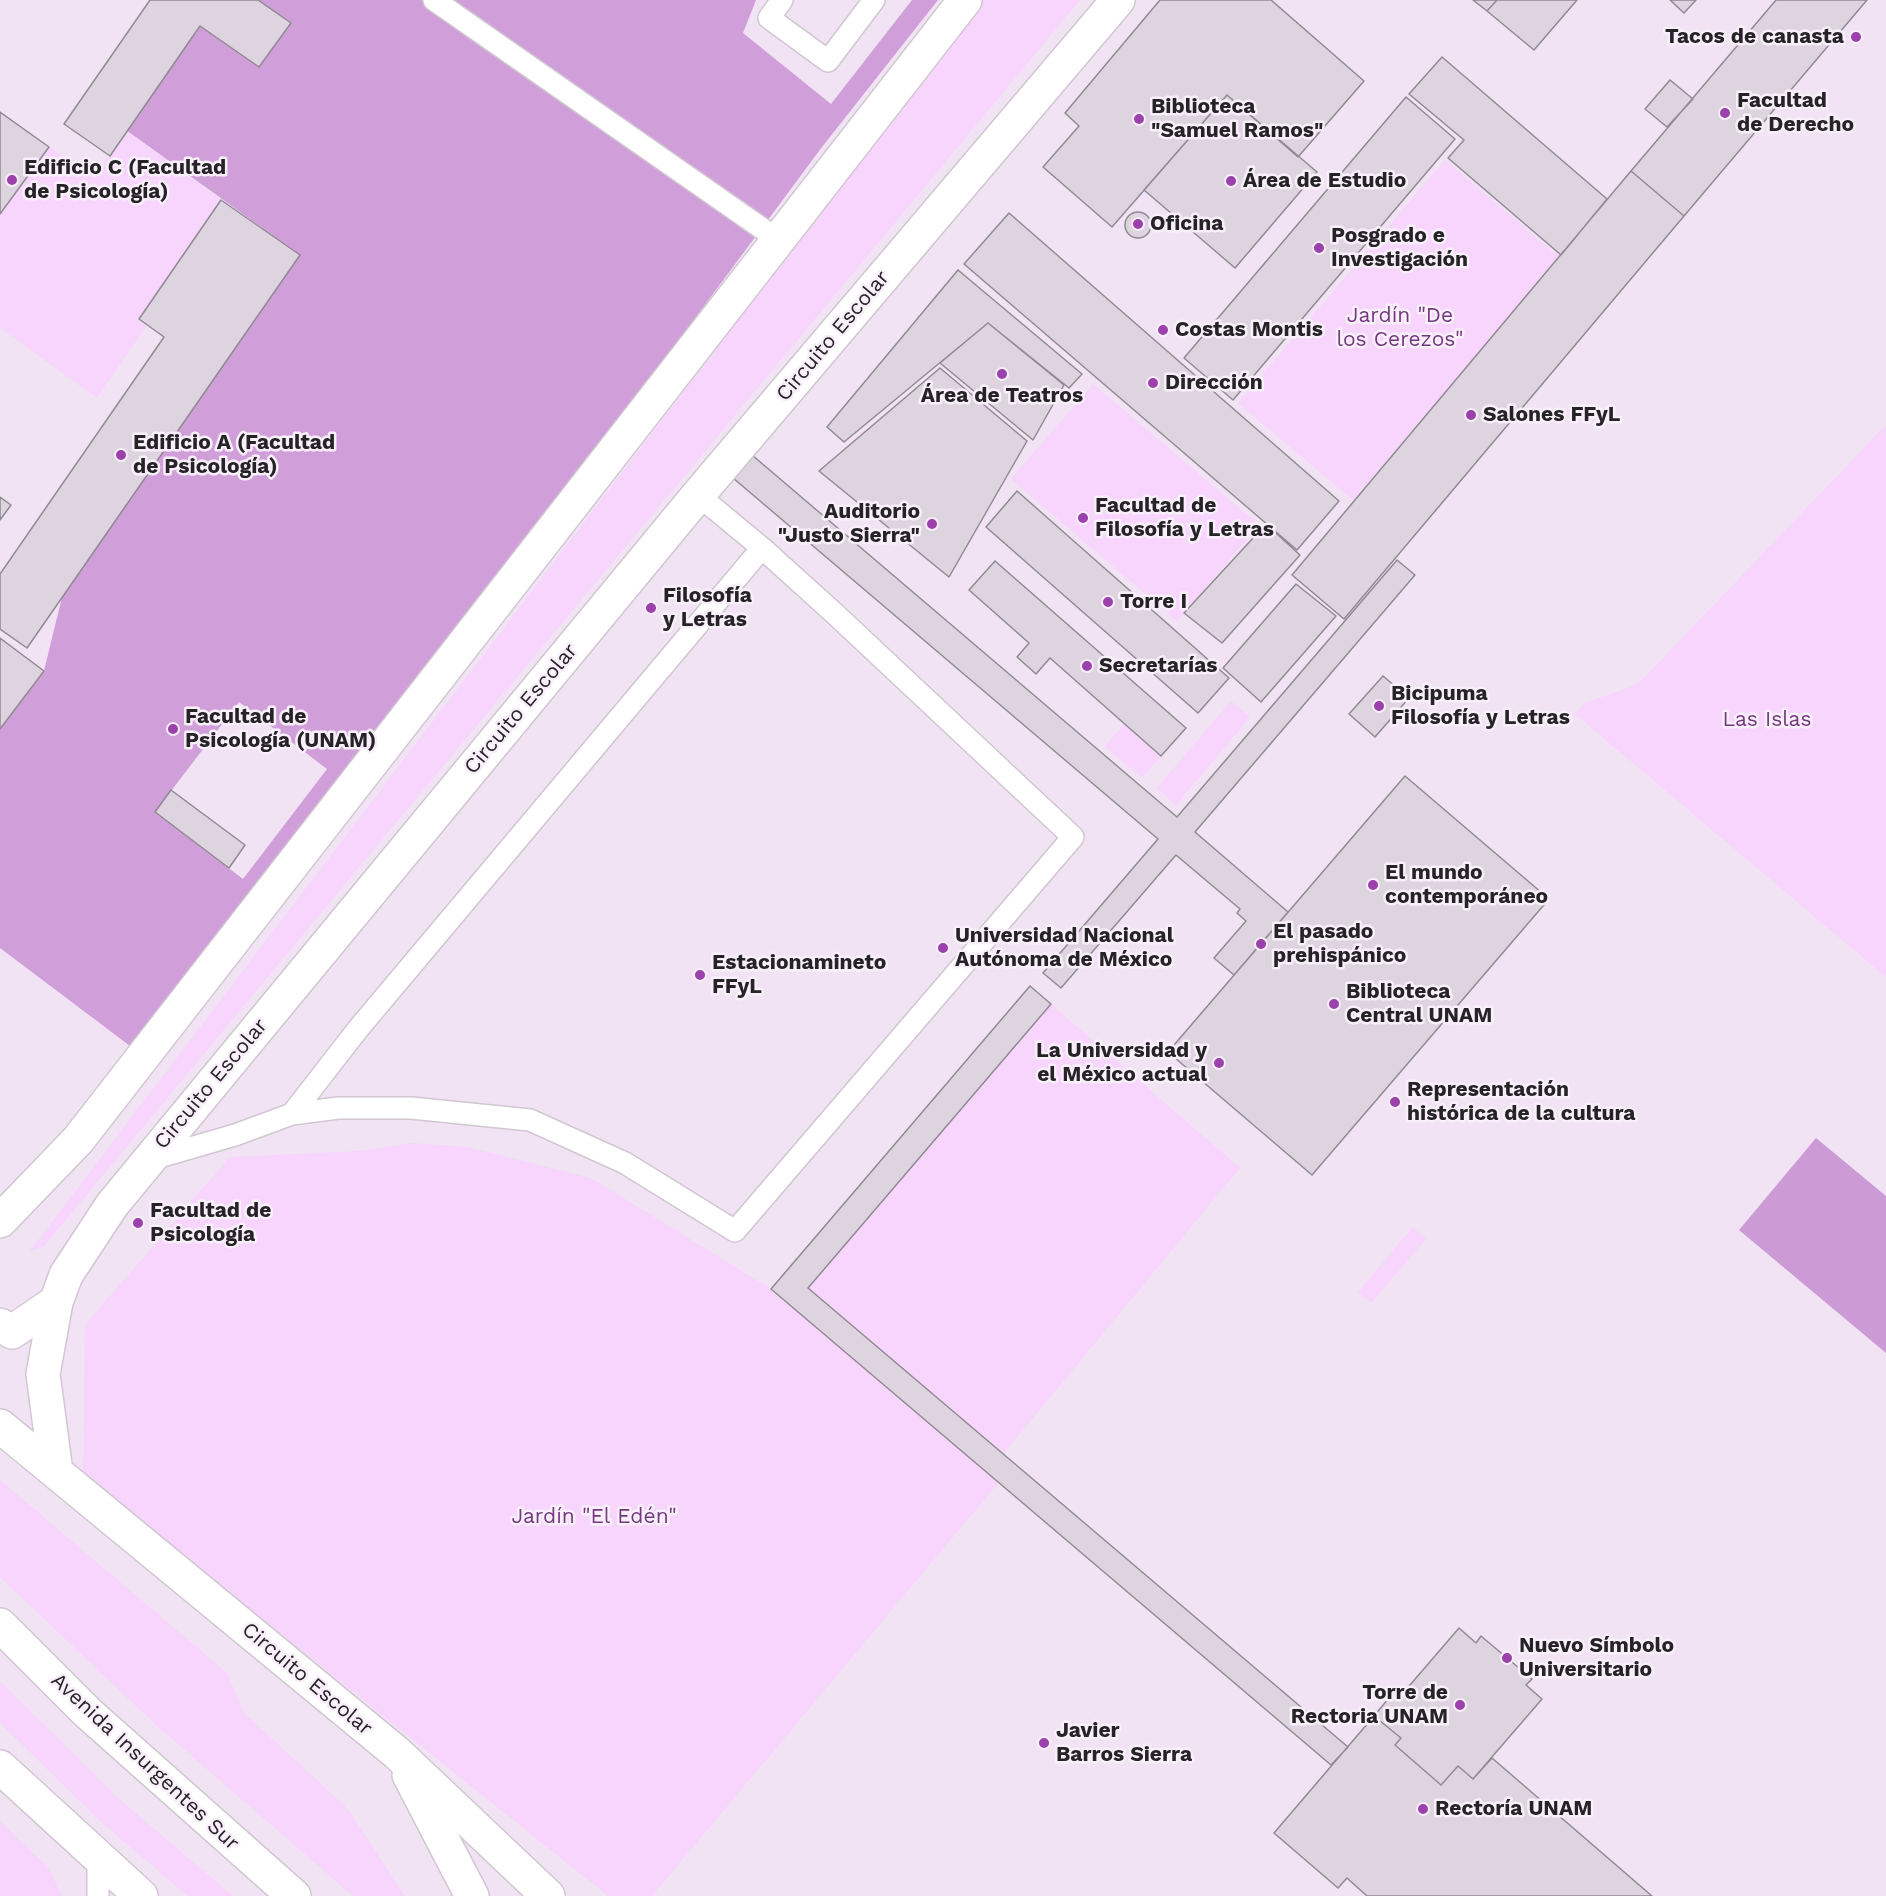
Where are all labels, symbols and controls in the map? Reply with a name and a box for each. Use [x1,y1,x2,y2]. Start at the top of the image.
place label: Tacos de canasta [1665,24,1844,50]
marker: Tacos de canasta [1849,30,1863,44]
place label: Facultad de Derecho [1737,88,1854,138]
place label: Biblioteca "Samuel Ramos" [1151,94,1323,144]
marker: Facultad de Derecho [1718,106,1732,120]
marker: Biblioteca "Samuel Ramos" [1132,112,1146,126]
place label: Edificio C (Facultad de Psicología) [24,155,226,205]
place label: Área de Estudio [1243,168,1406,194]
marker: Edificio C (Facultad de Psicología) [5,173,19,187]
marker: Área de Estudio [1224,174,1238,188]
place label: Oficina [1150,211,1223,237]
marker: Oficina [1131,217,1145,231]
place label: Posgrado e Investigación [1331,223,1468,273]
marker: Posgrado e Investigación [1312,241,1326,255]
street label: Circuito Escolar [771,266,895,406]
park label: Jardín "De los Cerezos" [1336,303,1464,353]
place label: Costas Montis [1175,317,1323,343]
marker: Costas Montis [1156,323,1170,337]
marker: Área de Teatros [995,367,1009,381]
place label: Dirección [1165,370,1263,396]
marker: Dirección [1146,376,1160,390]
place label: Área de Teatros [921,383,1083,409]
place label: Salones FFyL [1483,402,1620,428]
marker: Salones FFyL [1464,408,1478,422]
place label: Edificio A (Facultad de Psicología) [133,430,335,480]
marker: Edificio A (Facultad de Psicología) [114,448,128,462]
place label: Facultad de Filosofía y Letras [1095,493,1274,543]
place label: Auditorio "Justo Sierra" [778,499,920,549]
marker: Facultad de Filosofía y Letras [1076,511,1090,525]
marker: Auditorio "Justo Sierra" [925,517,939,531]
place label: Filosofía y Letras [663,583,752,633]
place label: Torre I [1120,589,1187,615]
marker: Torre I [1101,595,1115,609]
marker: Filosofía y Letras [644,601,658,615]
street label: Circuito Escolar [459,639,583,779]
place label: Secretarías [1099,653,1218,679]
marker: Secretarías [1080,659,1094,673]
place label: Bicipuma Filosofía y Letras [1391,681,1570,731]
marker: Bicipuma Filosofía y Letras [1372,699,1386,713]
place label: Facultad de Psicología (UNAM) [185,704,376,754]
park label: Las Islas [1722,707,1812,733]
marker: Facultad de Psicología (UNAM) [166,722,180,736]
place label: El mundo contemporáneo [1385,860,1548,910]
marker: El mundo contemporáneo [1366,878,1380,892]
place label: El pasado prehispánico [1273,919,1406,969]
place label: Universidad Nacional Autónoma de México [955,923,1174,973]
marker: El pasado prehispánico [1254,937,1268,951]
marker: Universidad Nacional Autónoma de México [936,941,950,955]
place label: Estacionamineto FFyL [712,950,886,1000]
marker: Estacionamineto FFyL [693,968,707,982]
place label: Biblioteca Central UNAM [1346,979,1492,1029]
marker: Biblioteca Central UNAM [1327,997,1341,1011]
street label: Circuito Escolar [149,1014,273,1154]
place label: La Universidad y el México actual [1036,1038,1207,1088]
marker: La Universidad y el México actual [1212,1056,1226,1070]
place label: Representación histórica de la cultura [1407,1077,1635,1127]
marker: Representación histórica de la cultura [1388,1095,1402,1109]
place label: Facultad de Psicología [150,1198,271,1248]
marker: Facultad de Psicología [131,1216,145,1230]
park label: Jardín "El Edén" [511,1504,677,1530]
street label: Circuito Escolar [237,1617,377,1741]
place label: Nuevo Símbolo Universitario [1519,1633,1674,1683]
marker: Nuevo Símbolo Universitario [1500,1651,1514,1665]
street label: Avenida Insurgentes Sur [46,1668,244,1856]
place label: Torre de Rectoria UNAM [1291,1680,1448,1730]
marker: Torre de Rectoria UNAM [1453,1698,1467,1712]
place label: Javier Barros Sierra [1056,1718,1192,1768]
marker: Javier Barros Sierra [1037,1736,1051,1750]
place label: Rectoría UNAM [1435,1796,1592,1822]
marker: Rectoría UNAM [1416,1802,1430,1816]

